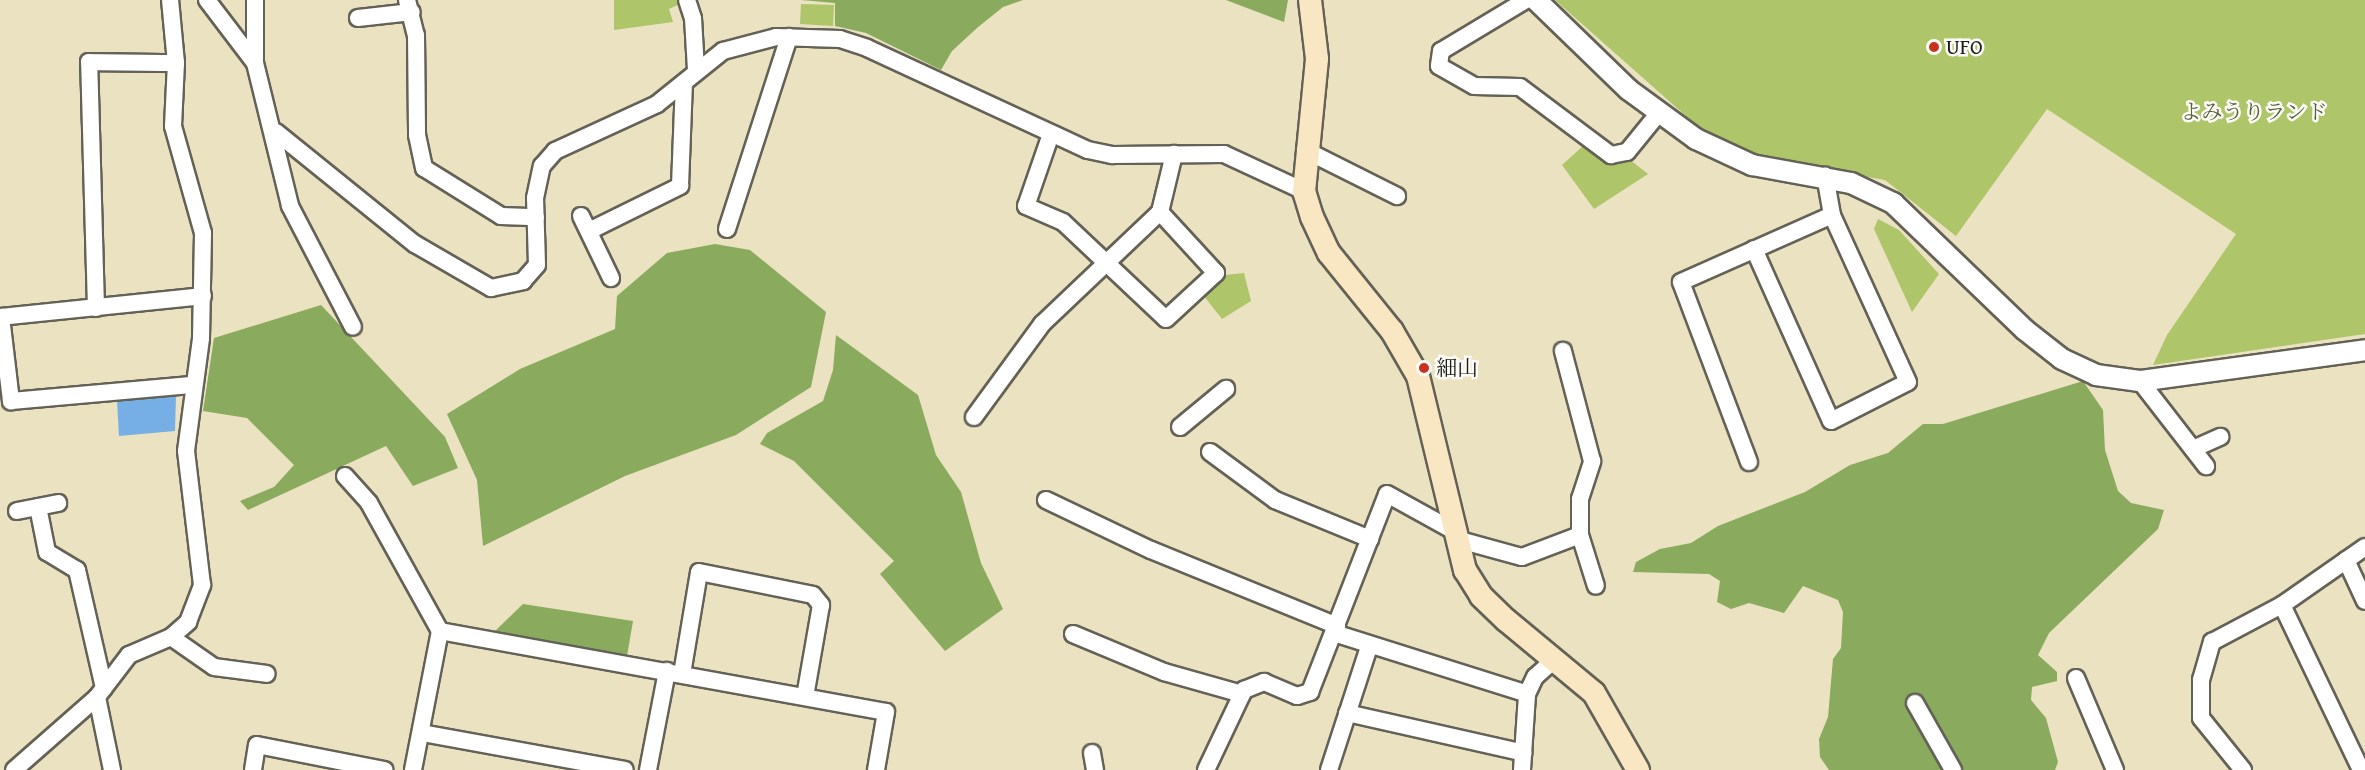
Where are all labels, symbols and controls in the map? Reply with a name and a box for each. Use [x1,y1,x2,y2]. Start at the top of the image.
place label: UFO [1946,34,1983,60]
marker: UFO [1927,40,1941,54]
park label: よみうりランド [2181,99,2327,125]
place label: 細山 [1436,355,1478,381]
marker: 細山 [1417,361,1431,375]

